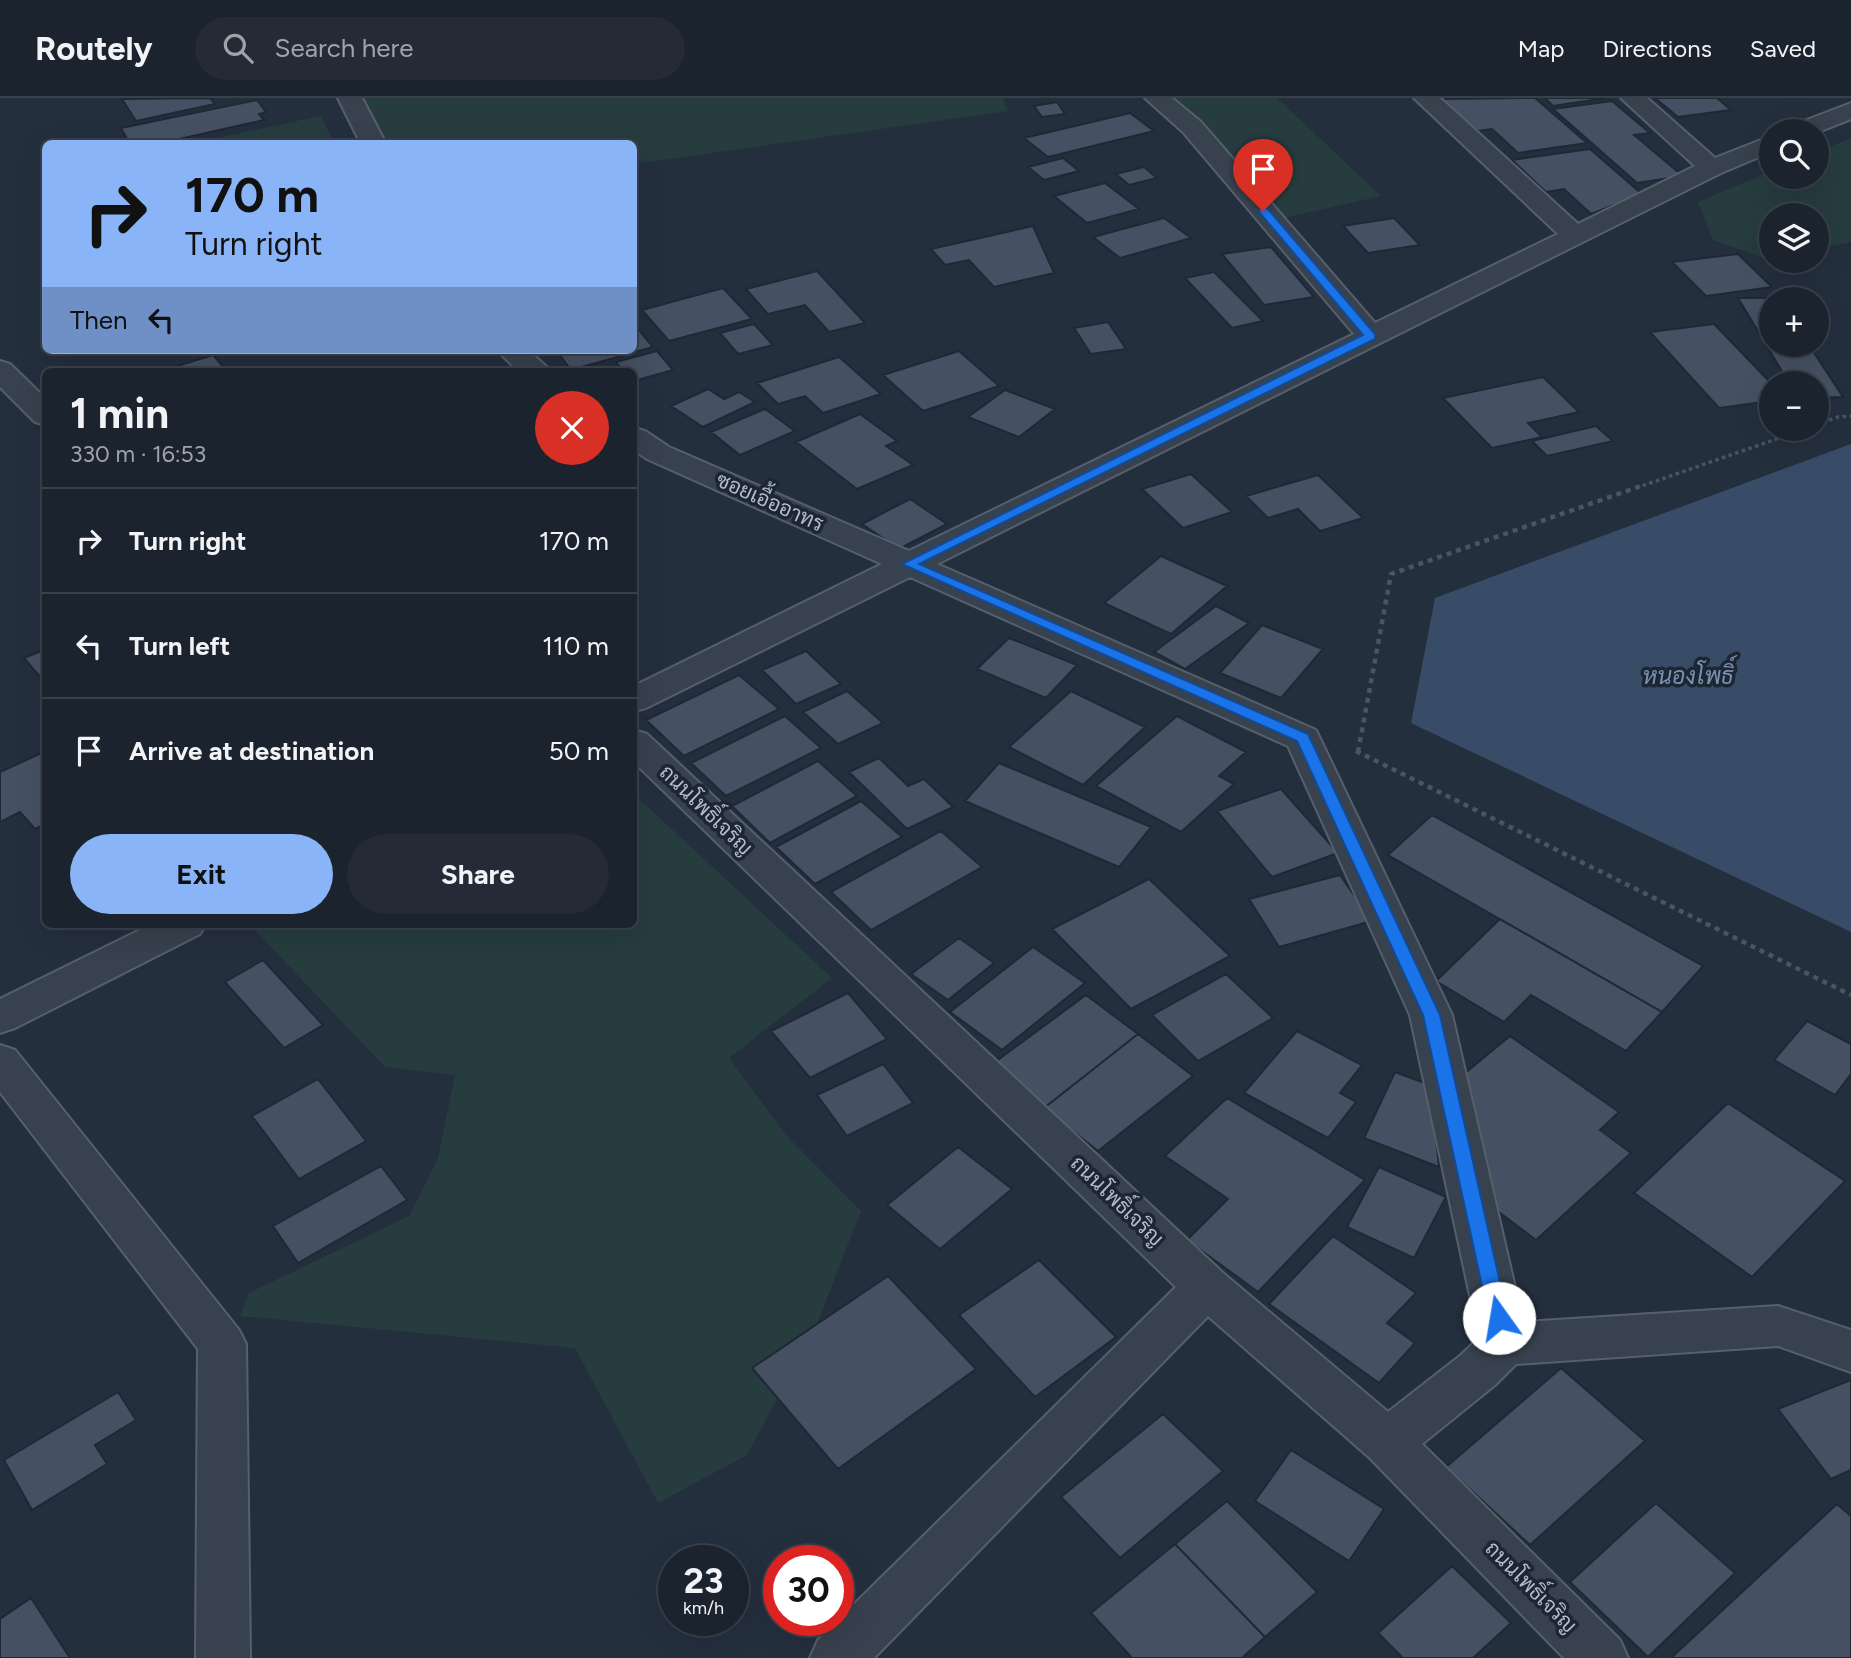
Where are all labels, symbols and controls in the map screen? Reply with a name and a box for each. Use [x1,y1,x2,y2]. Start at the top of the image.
search box [195,17,685,80]
text: Routely [35,29,153,68]
icon: search [219,29,257,67]
text: Search here [275,32,414,64]
text: Map [1518,34,1564,63]
text: Directions [1602,34,1712,63]
text: Saved [1750,34,1816,63]
map controls [1759,119,1829,441]
button: search [1759,119,1829,189]
pin [1233,139,1293,211]
icon: arrive [1244,150,1282,188]
text: 170 m [185,165,319,224]
icon: right [70,168,161,259]
button: layers [1759,203,1829,273]
text: Turn right [185,225,323,263]
button: + [1759,287,1829,357]
icon: left [142,301,180,339]
text: Then [70,304,128,336]
button: − [1759,371,1829,441]
text: 1 min [70,388,169,439]
button: close [535,391,609,465]
text: 330 m · 16:53 [70,440,206,468]
street label: ซอยเอื้ออาทร [713,460,831,536]
icon: right [70,522,108,560]
text: Turn right [129,525,246,557]
text: 170 m [539,525,609,557]
icon: left [70,627,108,665]
text: Turn left [129,630,230,662]
text: 110 m [542,630,609,662]
water label: หนองโพธิ์ [1643,654,1737,690]
icon: arrive [70,732,108,770]
text: Arrive at destination [129,735,374,767]
text: 50 m [549,735,609,767]
street label: ถนนโพธิ์เจริญ [655,754,763,860]
button: Exit [70,834,333,914]
button: Share [347,834,609,914]
street label: ถนนโพธิ์เจริญ [1066,1145,1174,1251]
position arrow [1462,1281,1536,1355]
street label: ถนนโพธิ์เจริญ [1480,1531,1587,1638]
speed limit sign: 30 [763,1545,854,1636]
text: 23 [684,1560,723,1602]
text: km/h [683,1597,724,1619]

